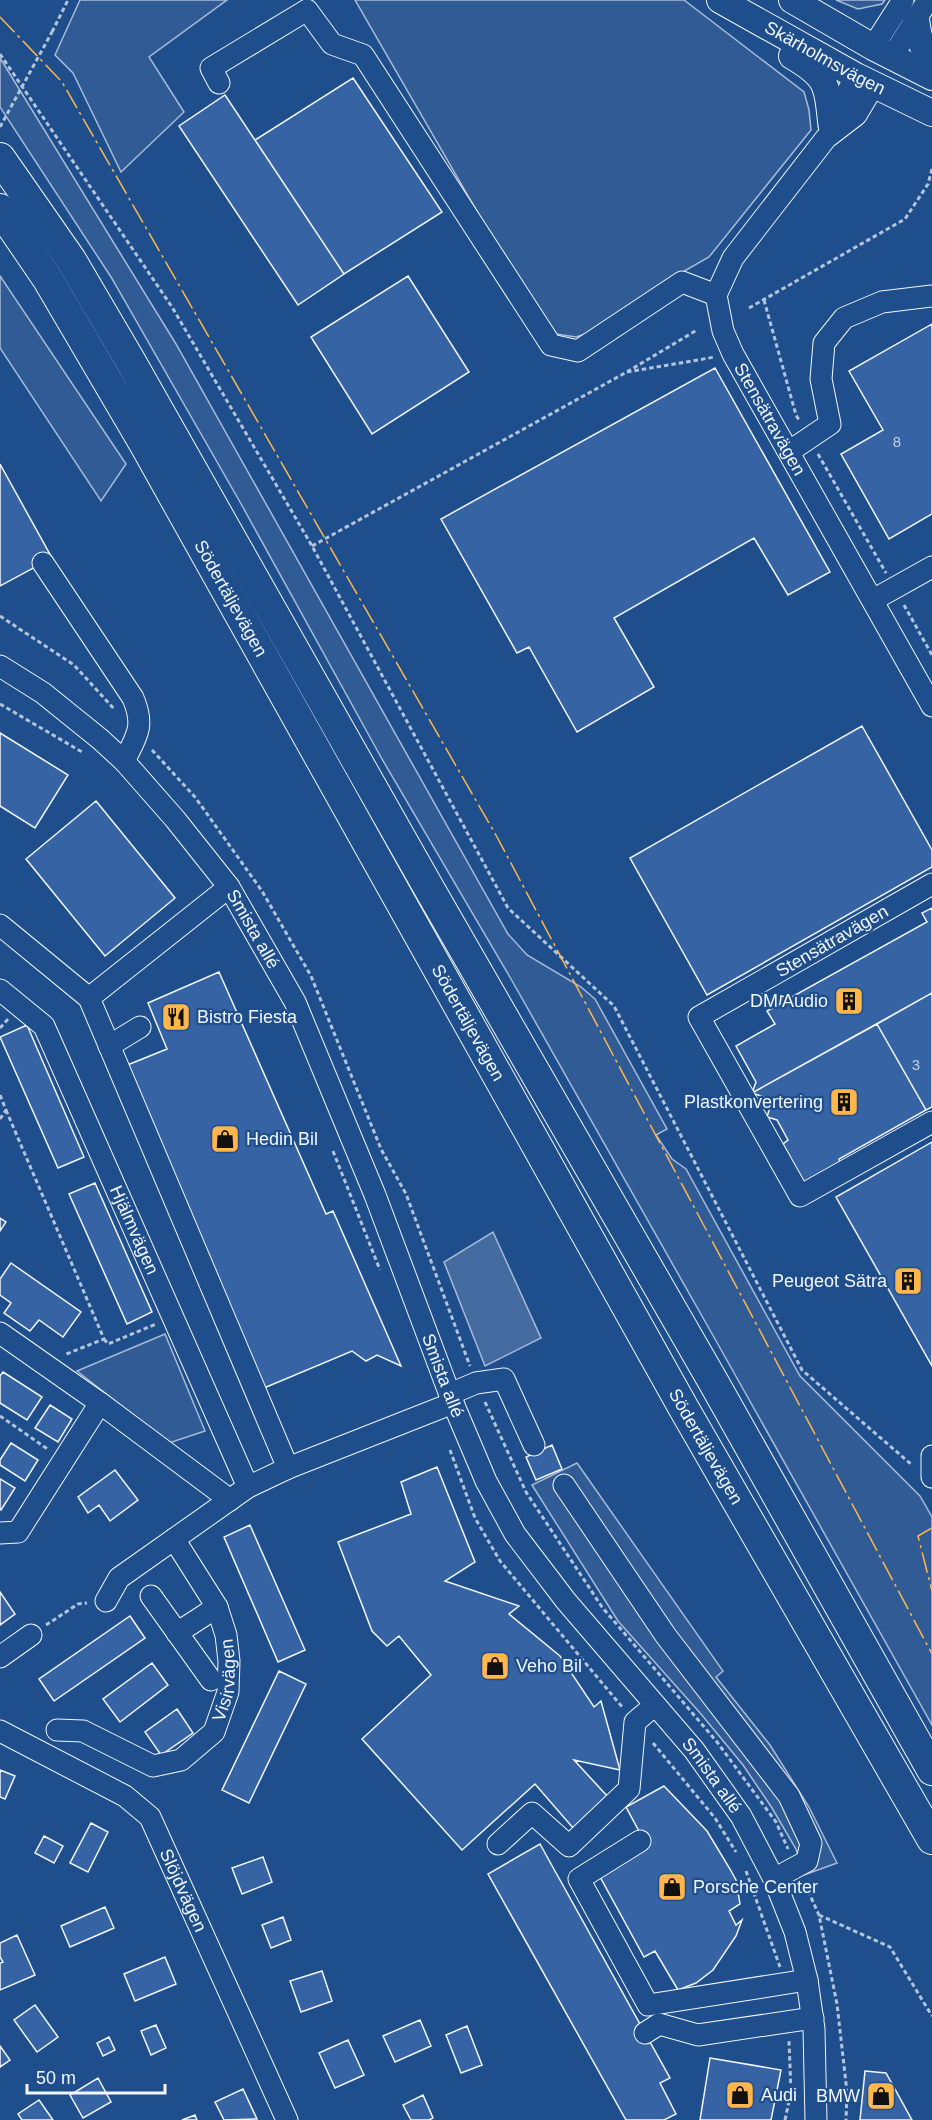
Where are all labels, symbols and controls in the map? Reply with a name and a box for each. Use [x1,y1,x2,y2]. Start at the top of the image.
street label: Skärholmsvägen [761,17,888,99]
street label: Stensätravägen [730,359,810,479]
house number: 8 [893,433,901,450]
street label: Södertäljevägen [190,537,271,660]
street label: Smista allé [222,886,284,972]
street label: Stensätravägen [772,901,892,981]
street label: Södertäljevägen [428,961,509,1084]
building icon: DM Audio [833,985,865,1017]
place label: DM Audio [750,991,828,1011]
restaurant icon: Bistro Fiesta [160,1001,192,1033]
place label: Bistro Fiesta [197,1007,298,1027]
house number: 3 [912,1056,920,1073]
building icon: Plastkonvertering [828,1086,860,1118]
place label: Plastkonvertering [684,1092,823,1112]
shop icon: Hedin Bil [209,1123,241,1155]
place label: Hedin Bil [246,1129,318,1149]
street label: Hjälmvägen [106,1183,163,1278]
building icon: Peugeot Sätra [892,1265,924,1297]
place label: Peugeot Sätra [772,1271,888,1291]
street label: Smista allé [418,1331,468,1420]
street label: Södertäljevägen [665,1385,747,1508]
street label: Visirvägen [209,1638,239,1724]
shop icon: Veho Bil [479,1650,511,1682]
place label: Veho Bil [516,1656,582,1676]
street label: Smista allé [678,1734,746,1817]
street label: Slöjdvägen [156,1846,211,1935]
shop icon: Porsche Center [656,1871,688,1903]
place label: Porsche Center [693,1877,818,1897]
scale bar [27,2057,165,2095]
text: 50 m [36,2068,76,2088]
shop icon: Audi [724,2079,756,2111]
shop icon: BMW [865,2080,897,2112]
place label: Audi [761,2085,797,2105]
place label: BMW [816,2086,860,2106]

